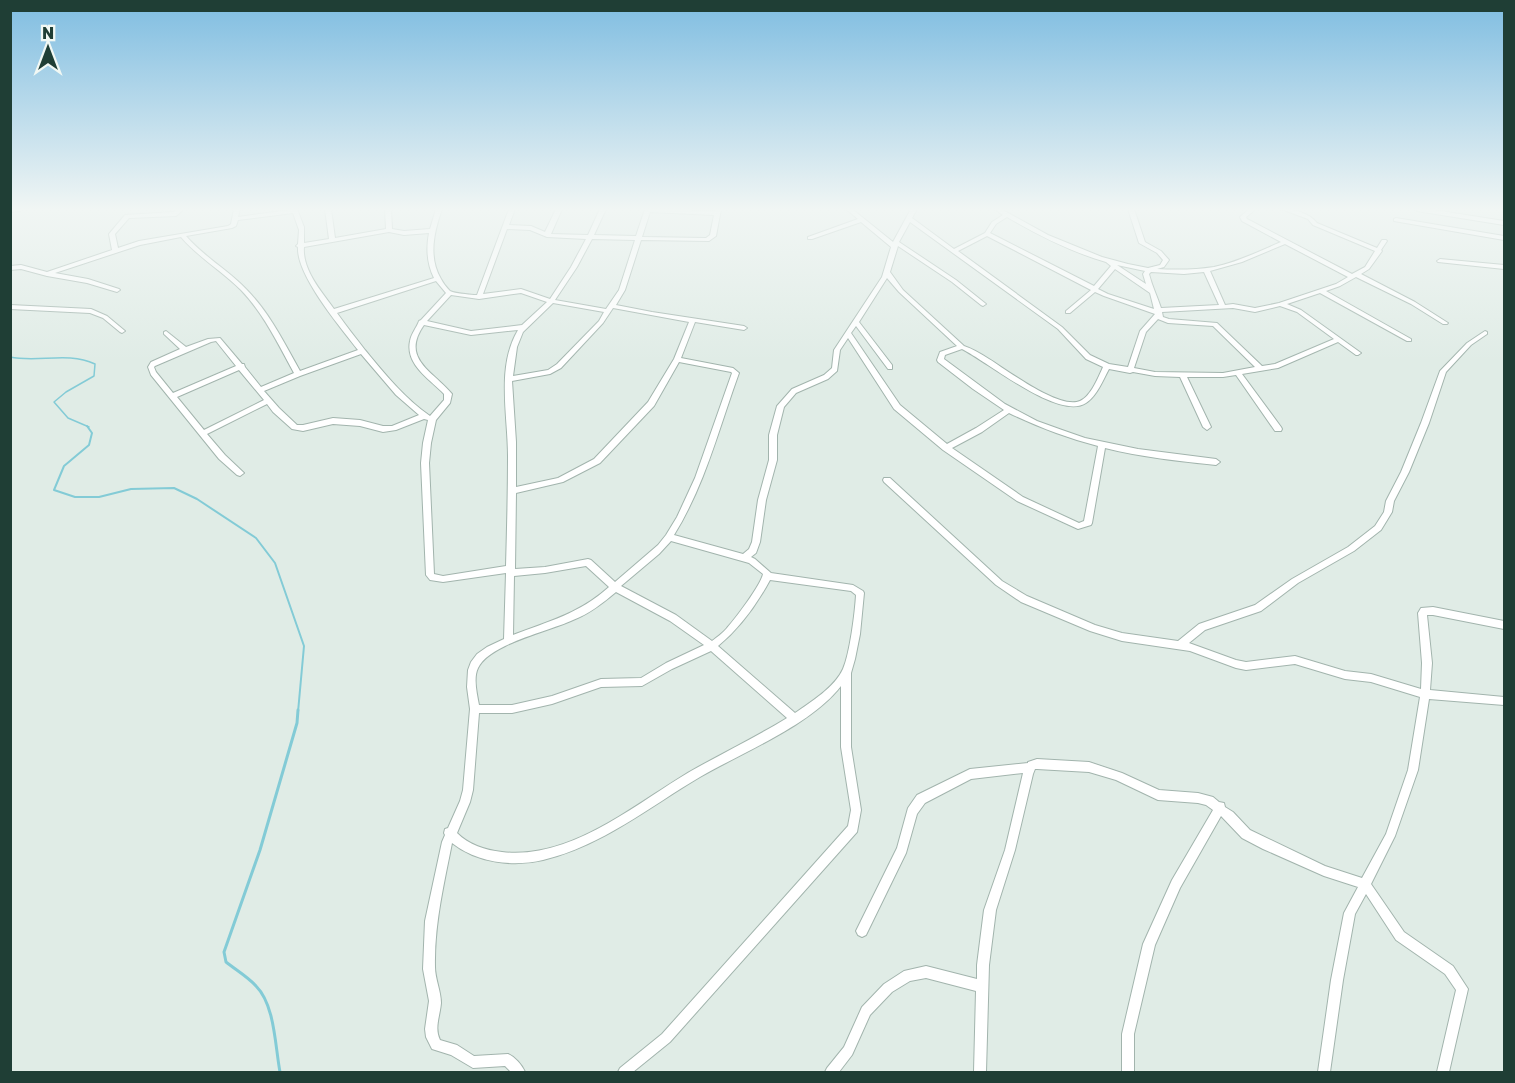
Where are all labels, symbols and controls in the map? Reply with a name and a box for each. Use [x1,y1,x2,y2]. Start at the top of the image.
north arrow [18,18,78,78]
text: N [42,23,54,43]

